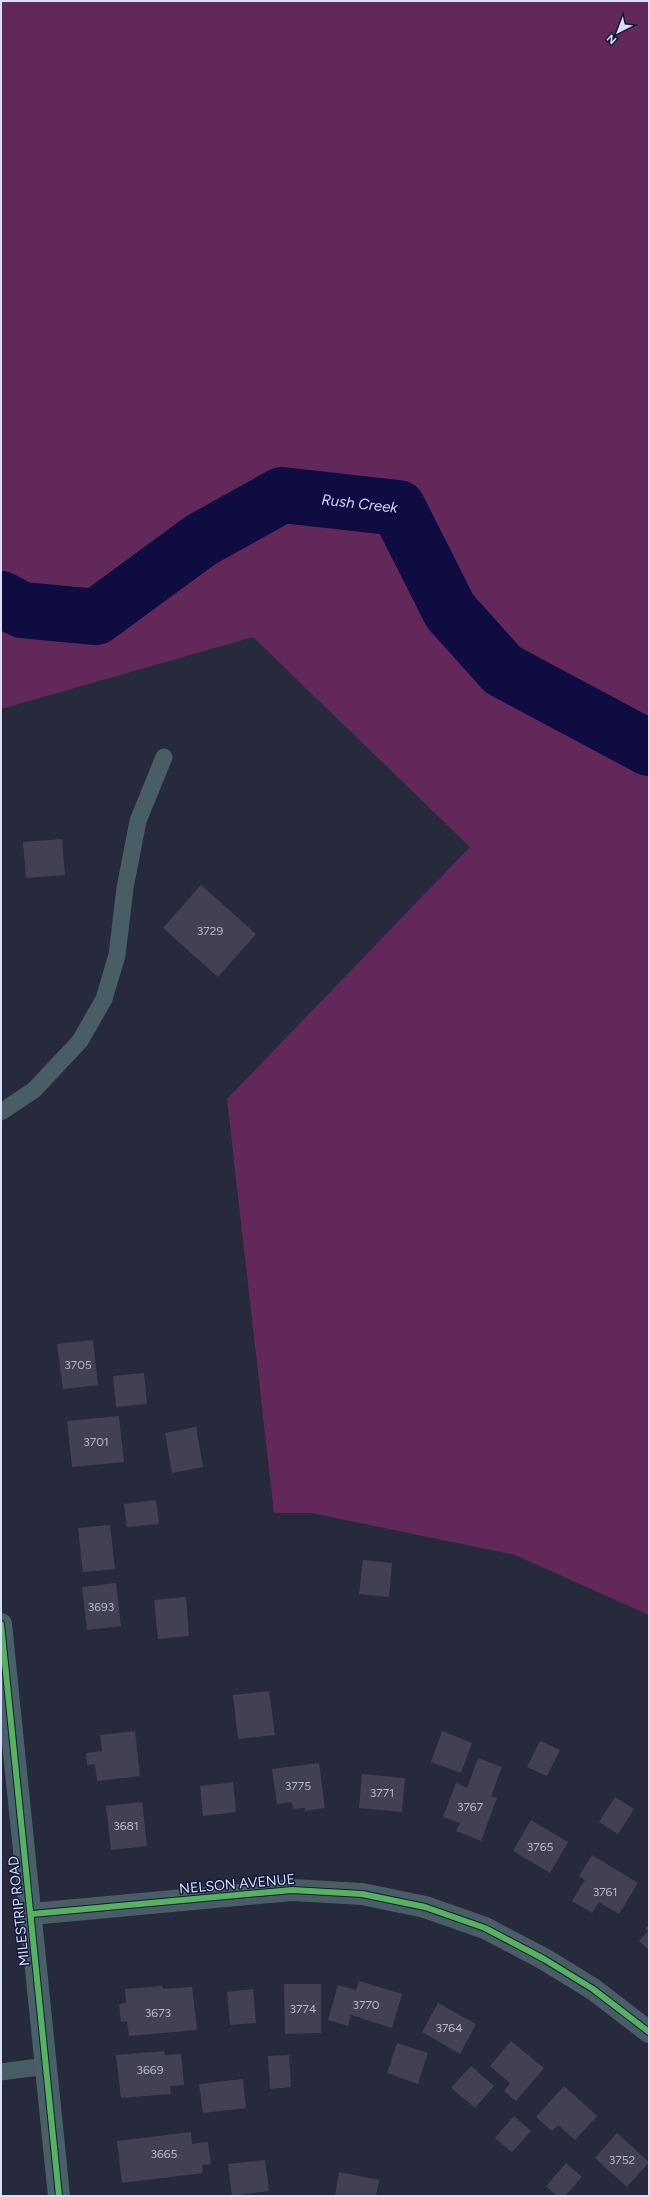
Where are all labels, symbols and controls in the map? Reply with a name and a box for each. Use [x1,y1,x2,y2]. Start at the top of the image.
north arrow [598,12,638,52]
text: N [604,31,619,47]
water label: Rush Creek [321,490,399,517]
house number: 3729 [197,924,223,938]
house number: 3705 [64,1358,92,1372]
house number: 3701 [83,1435,109,1449]
house number: 3693 [88,1600,114,1614]
house number: 3775 [285,1779,311,1793]
house number: 3771 [370,1786,394,1800]
house number: 3767 [457,1800,484,1814]
house number: 3681 [113,1819,139,1833]
house number: 3765 [527,1840,553,1854]
street label: MILESTRIP ROAD [5,1855,33,1967]
street label: NELSON AVENUE [178,1870,296,1898]
house number: 3761 [593,1885,617,1899]
house number: 3770 [352,1998,380,2012]
house number: 3774 [290,2002,317,2016]
house number: 3673 [145,2006,171,2020]
house number: 3764 [435,2021,463,2035]
house number: 3669 [137,2063,164,2077]
house number: 3665 [150,2147,178,2161]
house number: 3752 [609,2153,635,2167]

